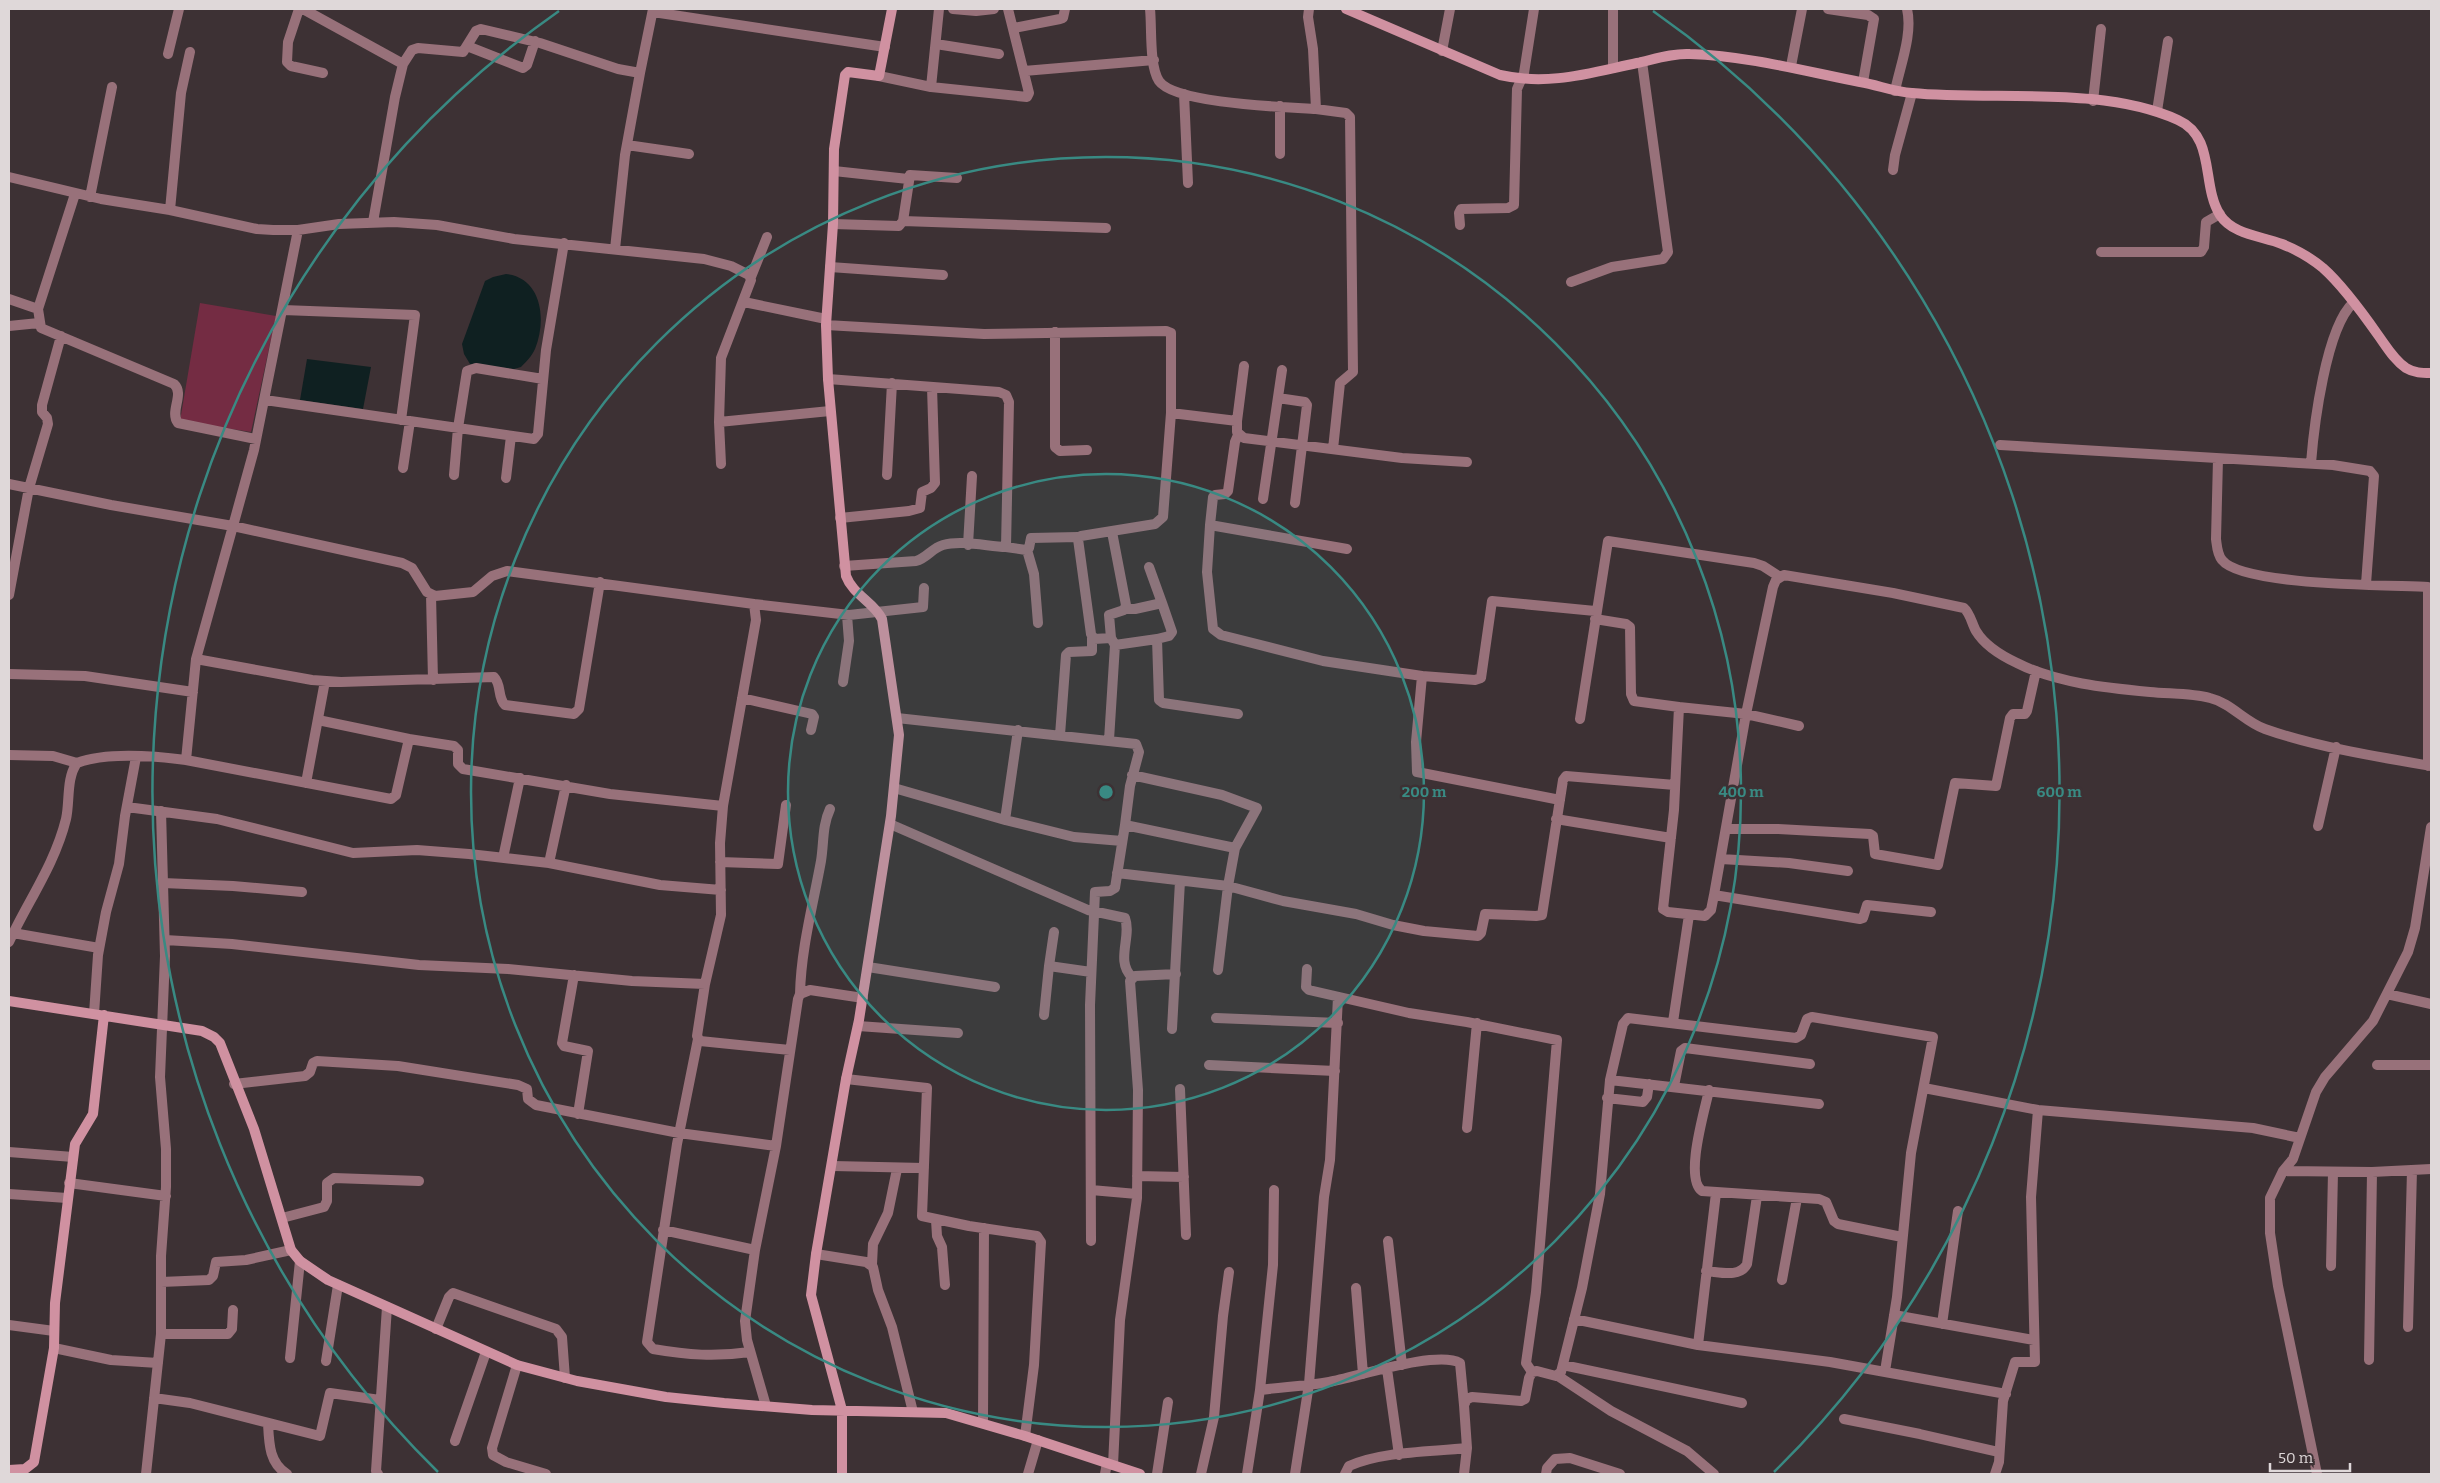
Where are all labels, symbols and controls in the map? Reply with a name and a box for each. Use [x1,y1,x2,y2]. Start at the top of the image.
centre of rings [1097,783,1115,801]
text: 200 m [1402,783,1447,801]
text: 400 m [1718,783,1764,801]
text: 600 m [2037,783,2082,801]
scale bar [2270,1440,2350,1472]
text: 50 m [2278,1449,2314,1467]

